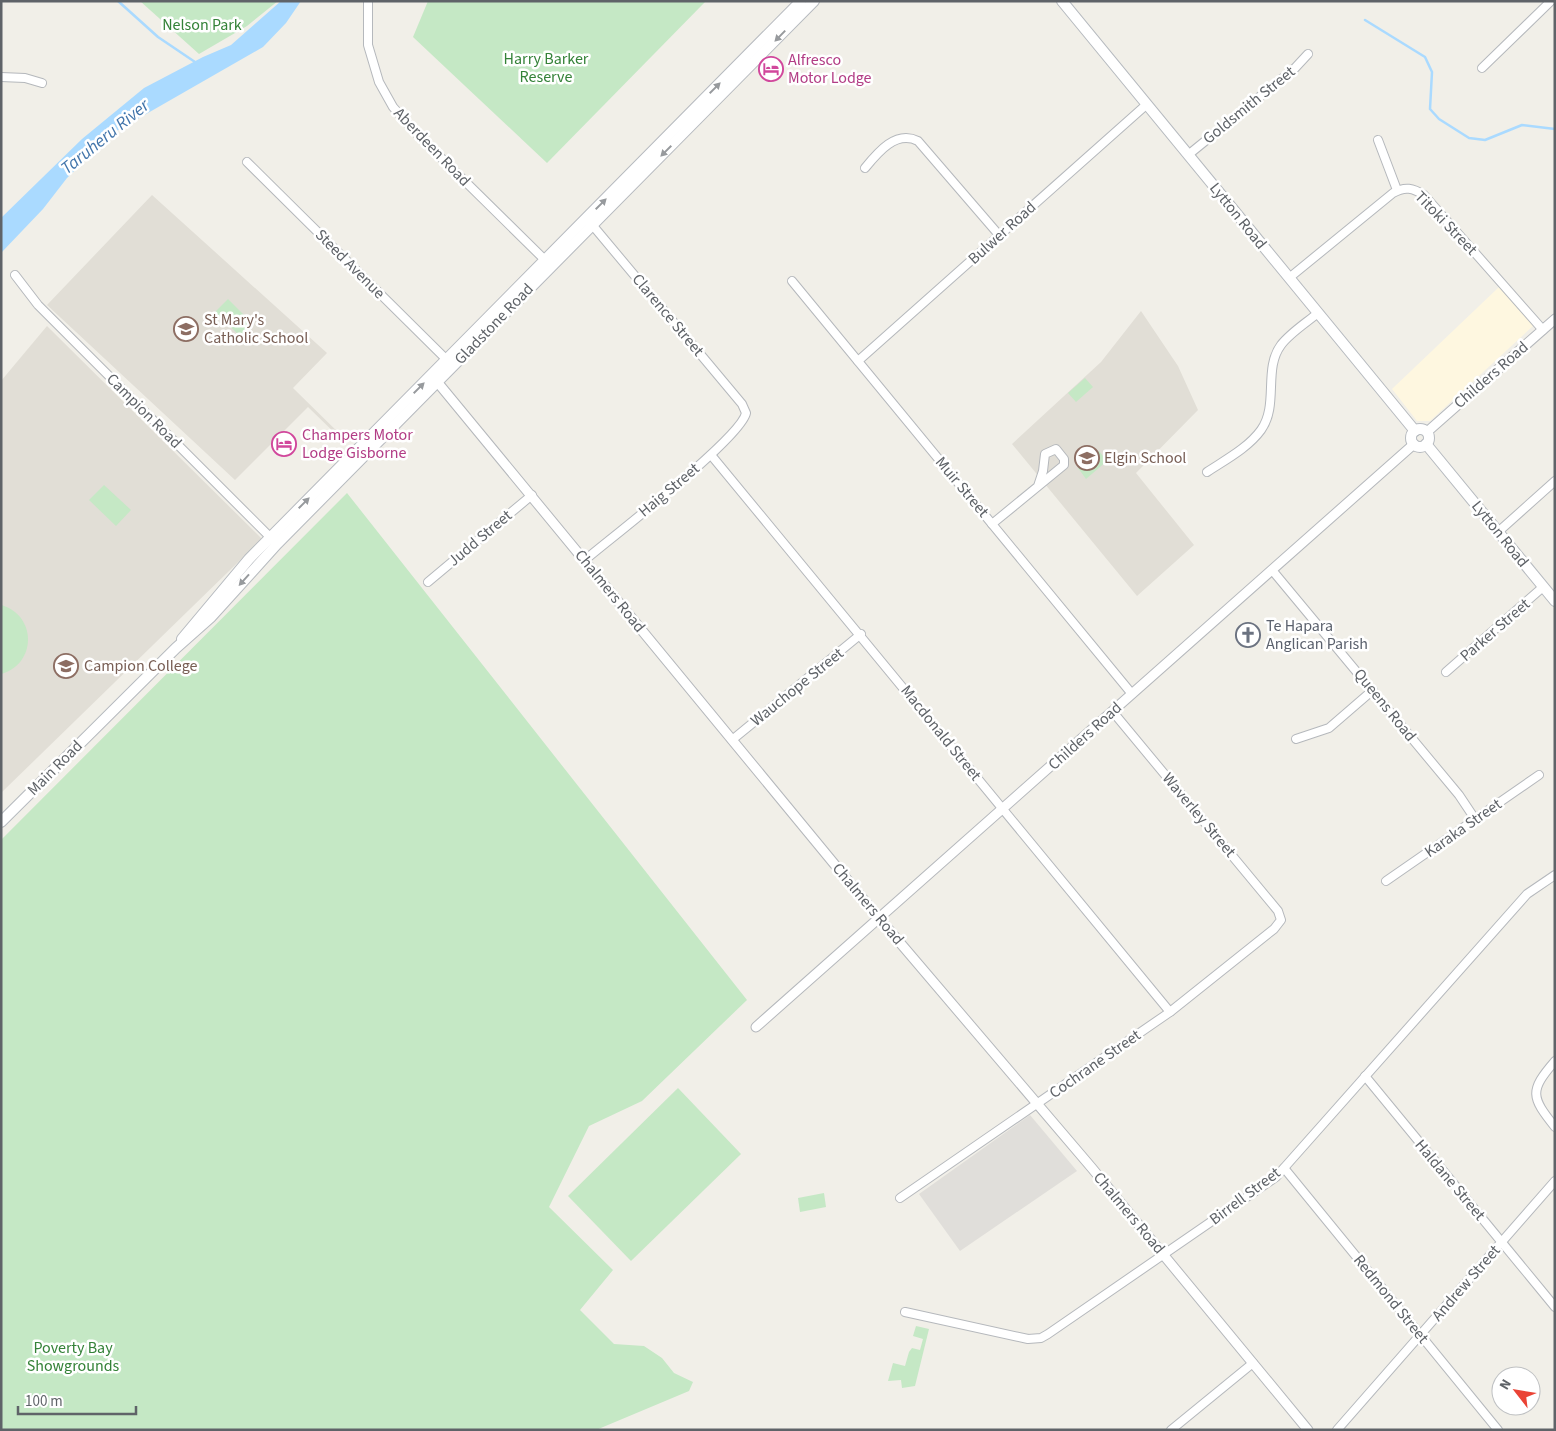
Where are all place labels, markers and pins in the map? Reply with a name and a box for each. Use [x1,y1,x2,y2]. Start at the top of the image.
place label: Alfresco Motor Lodge [788,49,872,89]
hotel icon: Alfresco Motor Lodge [758,56,784,82]
place label: St Mary's Catholic School [204,309,308,349]
school or university icon: St Mary's Catholic School [173,316,199,342]
place label: Champers Motor Lodge Gisborne [302,424,413,464]
hotel icon: Champers Motor Lodge Gisborne [271,431,297,457]
school or university icon: Elgin School [1074,445,1100,471]
place label: Elgin School [1104,447,1186,469]
place label: Te Hapara Anglican Parish [1266,615,1368,655]
church icon: Te Hapara Anglican Parish [1235,622,1261,648]
school or university icon: Campion College [53,653,79,679]
place label: Campion College [84,655,197,677]

